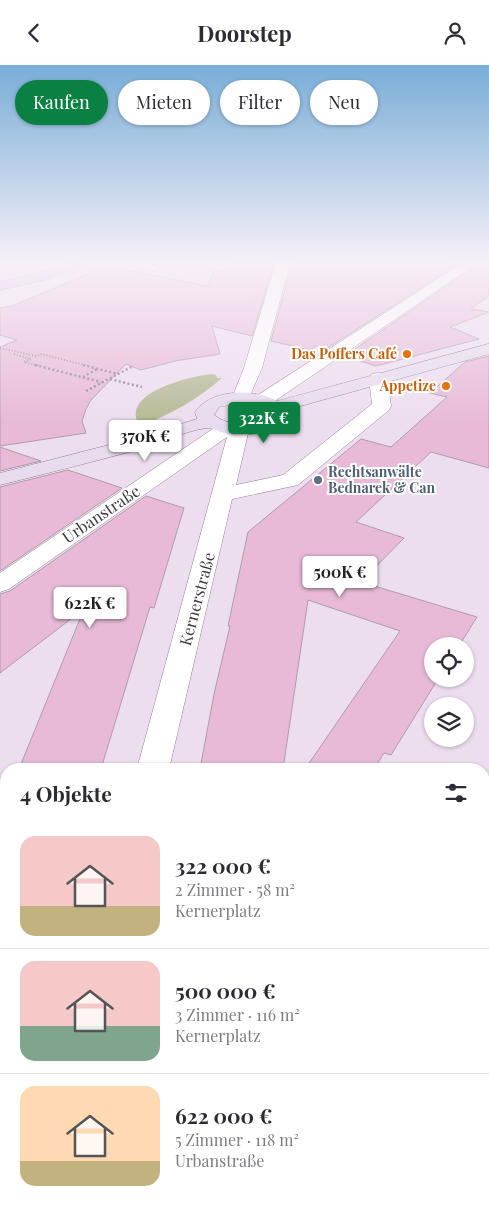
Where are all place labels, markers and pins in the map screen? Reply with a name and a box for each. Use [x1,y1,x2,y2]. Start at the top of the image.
place label: Das Poffers Café [291,344,397,363]
marker: Das Poffers Café [401,348,413,360]
place label: Appetize [379,376,436,395]
marker: Appetize [440,380,452,392]
pin: 322K € [223,401,305,444]
pin: 370K € [104,419,186,462]
place label: Rechtsanwälte Bednarek & Can [328,462,435,497]
marker: Rechtsanwälte Bednarek & Can [312,474,324,486]
pin: 500K € [299,555,381,598]
pin: 622K € [49,587,131,629]

